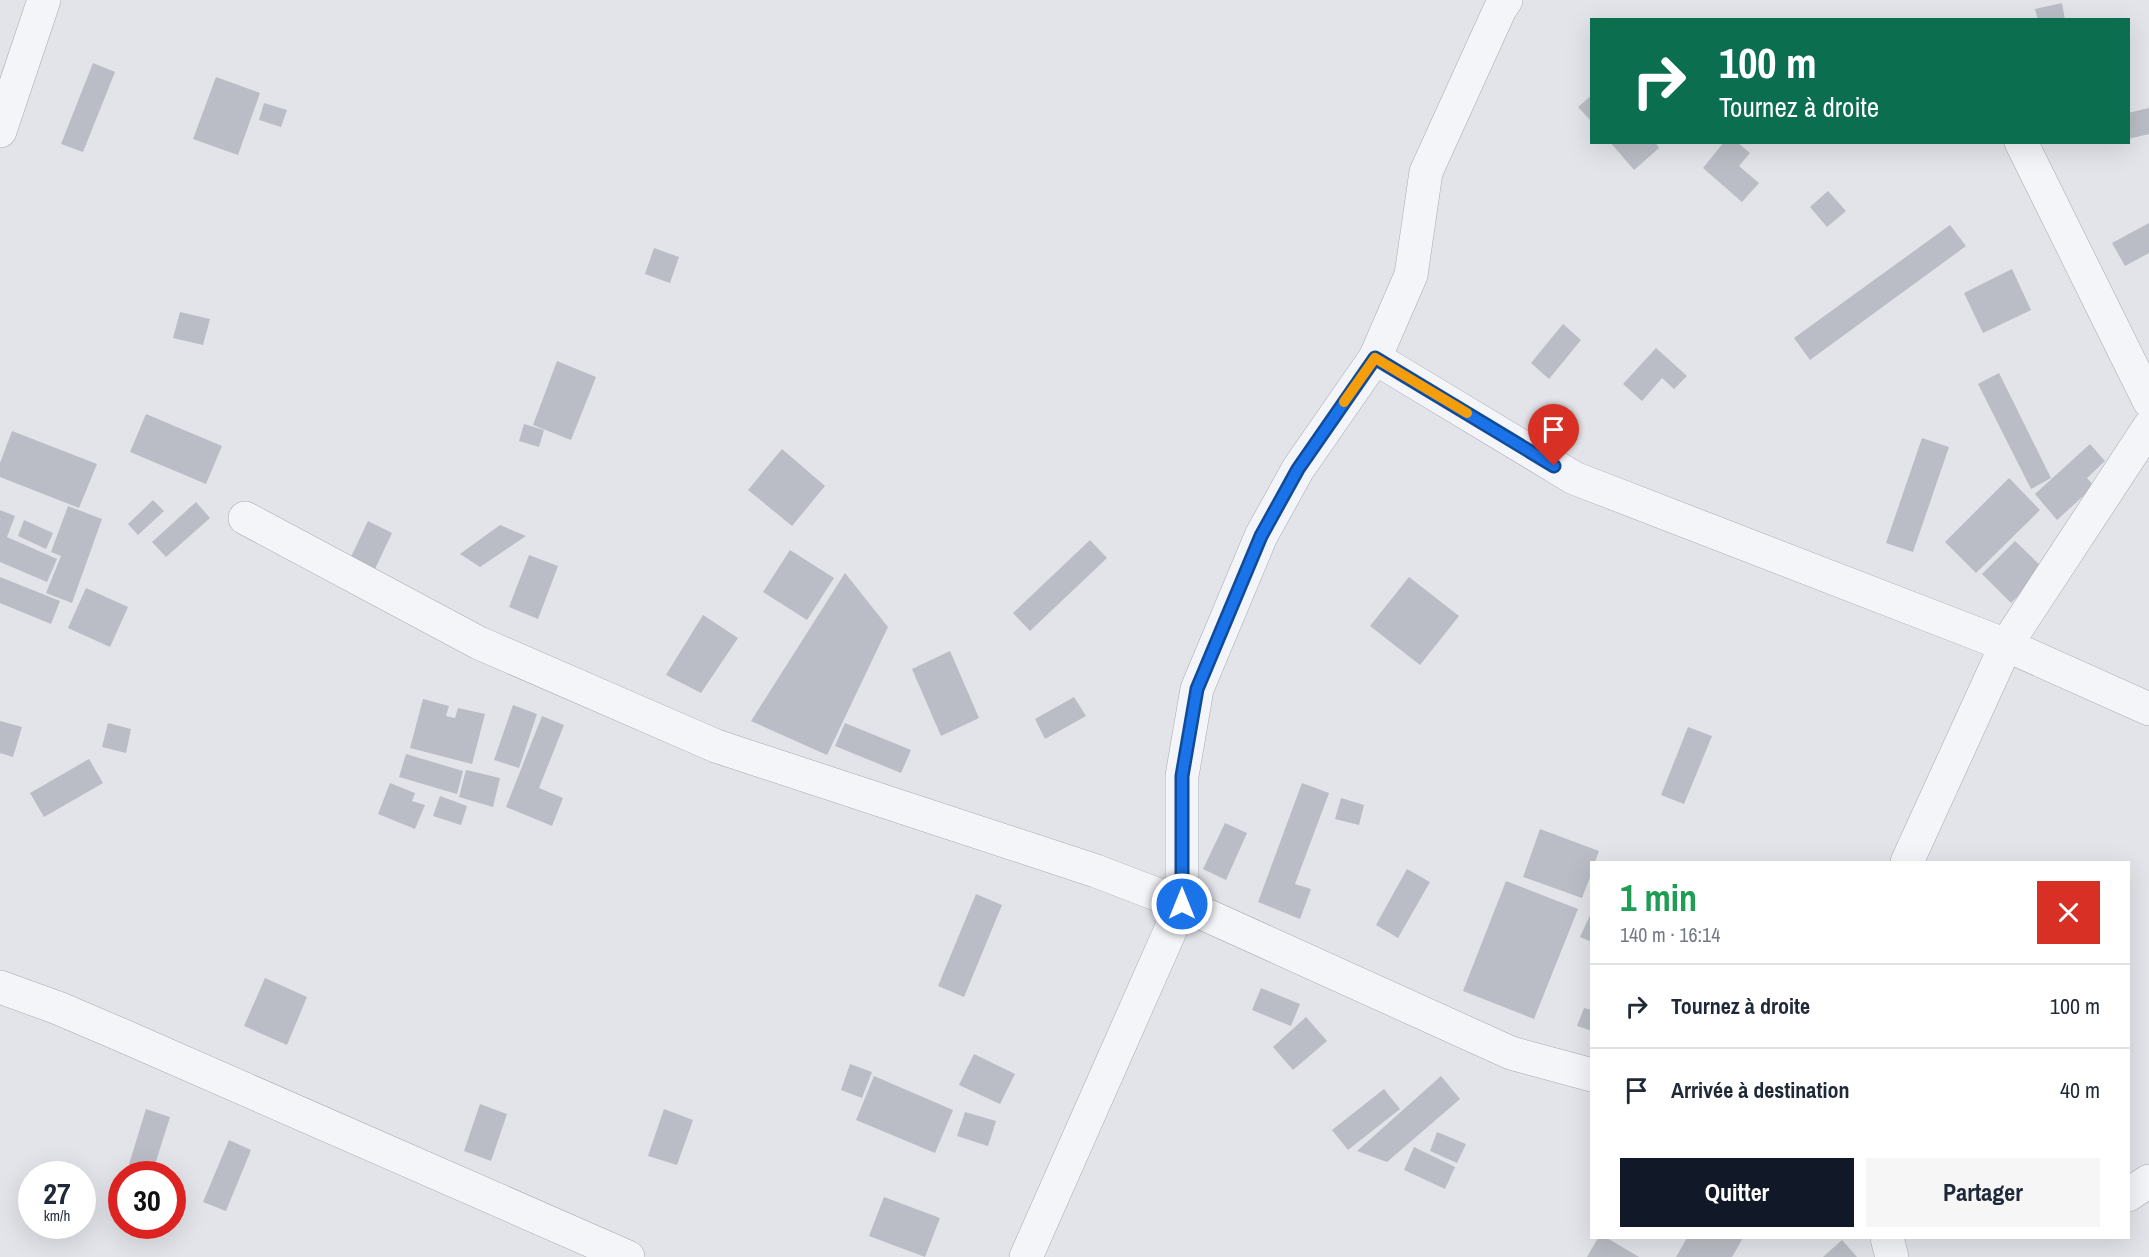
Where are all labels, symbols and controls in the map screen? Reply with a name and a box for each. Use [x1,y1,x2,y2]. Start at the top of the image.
text: 100 m [1719,35,1817,91]
icon: right [1620,42,1698,120]
text: Tournez à droite [1719,89,1879,125]
pin [1528,404,1579,466]
icon: arrive [1537,413,1570,446]
position arrow [1150,872,1214,936]
text: 1 min [1620,874,1697,922]
button: close [2037,881,2100,944]
text: 140 m · 16:14 [1620,921,1720,948]
icon: right [1620,990,1653,1023]
text: Tournez à droite [1671,991,1810,1021]
text: 100 m [2050,991,2100,1021]
icon: arrive [1620,1074,1653,1107]
text: Arrivée à destination [1671,1075,1849,1105]
text: 40 m [2060,1075,2100,1105]
button: Quitter [1620,1158,1854,1227]
button: Partager [1866,1158,2100,1227]
speed limit sign: 30 [108,1161,186,1239]
text: 27 [43,1173,71,1213]
text: km/h [44,1205,70,1226]

